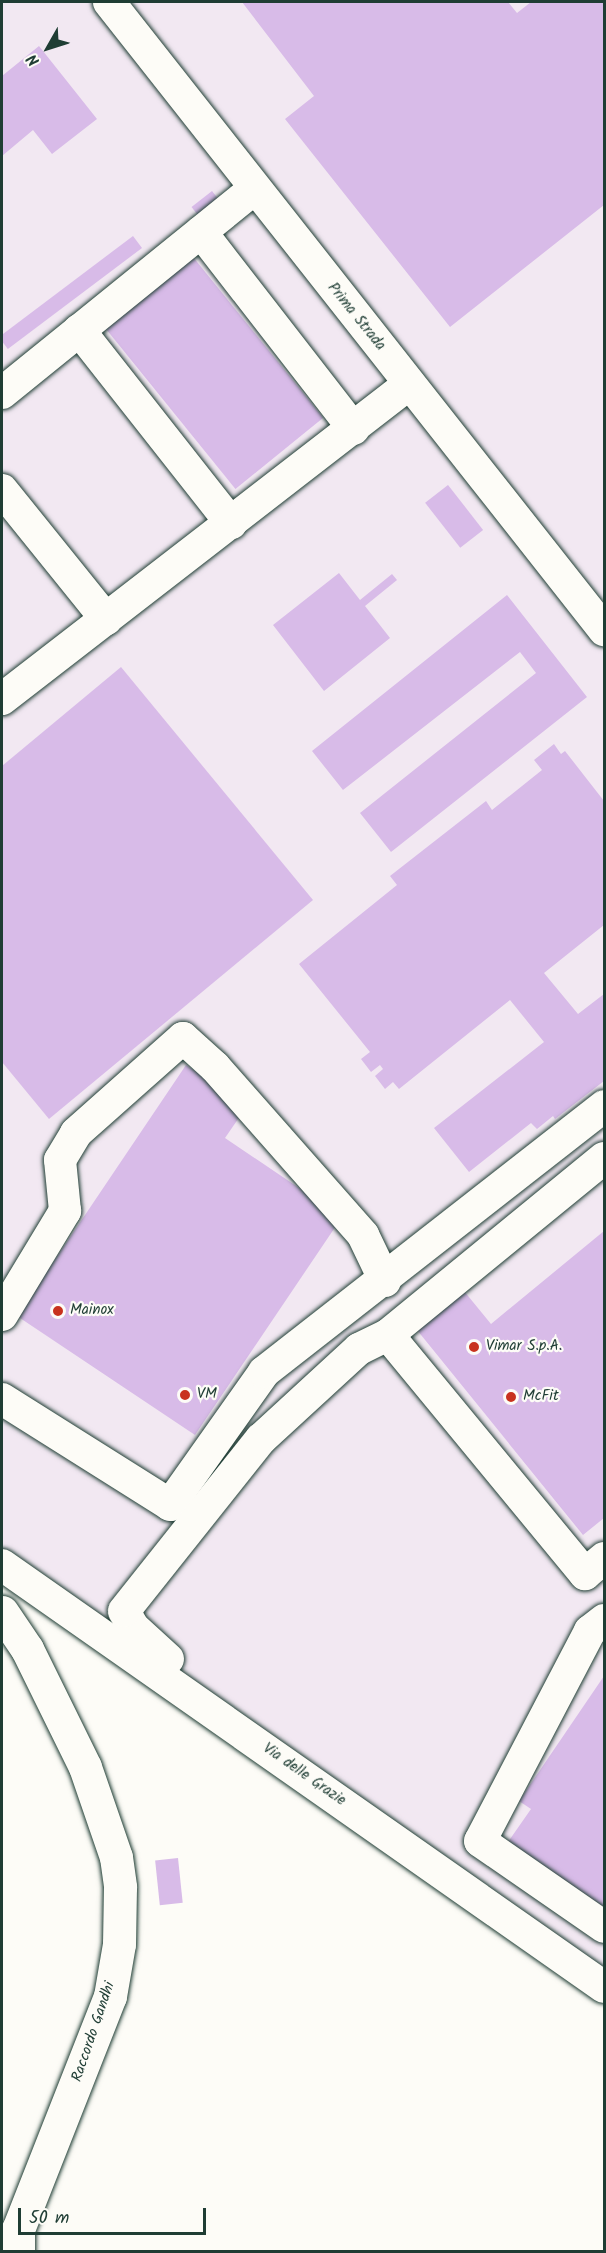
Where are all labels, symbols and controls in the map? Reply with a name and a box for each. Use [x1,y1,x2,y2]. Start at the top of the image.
north arrow [18,18,78,78]
text: N [21,48,47,71]
street label: Prima Strada [323,279,389,355]
place label: Mainox [70,1302,114,1320]
marker: Mainox [51,1304,65,1318]
place label: Vimar S.p.A. [486,1338,562,1356]
marker: Vimar S.p.A. [467,1340,481,1354]
place label: VM [197,1386,217,1404]
marker: VM [178,1388,192,1402]
place label: McFit [523,1388,559,1406]
marker: McFit [504,1390,518,1404]
street label: Via delle Grazie [259,1740,349,1810]
street label: Raccordo Gandhi [68,1980,120,2084]
scale bar [21,2196,208,2234]
text: 50 m [29,2204,69,2233]

